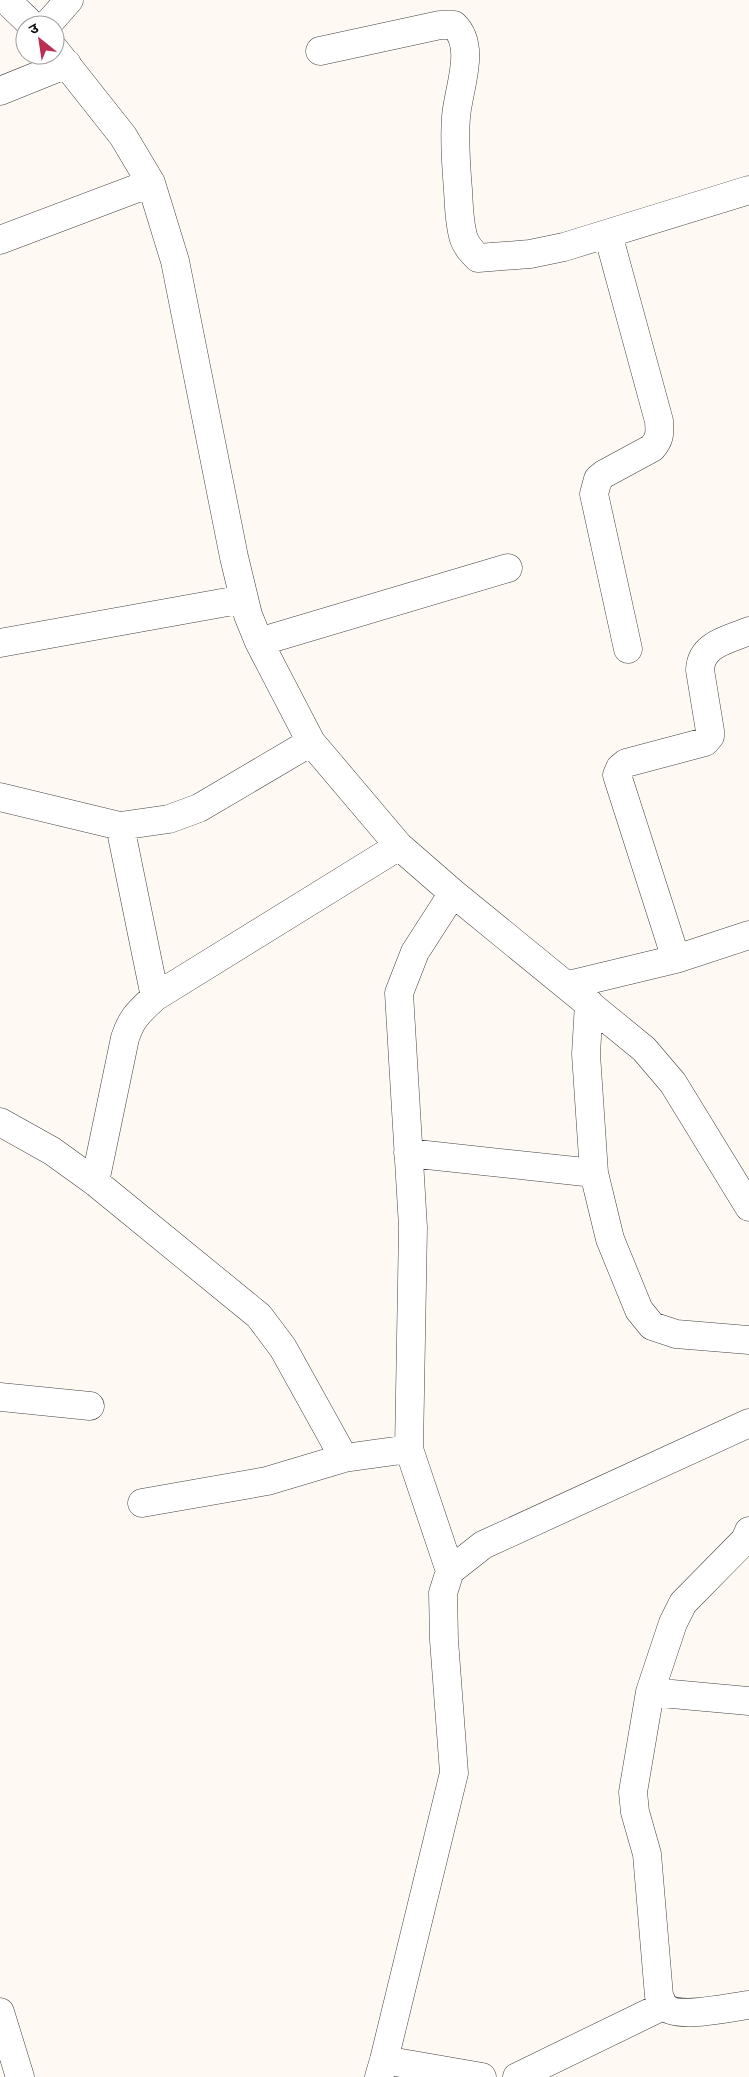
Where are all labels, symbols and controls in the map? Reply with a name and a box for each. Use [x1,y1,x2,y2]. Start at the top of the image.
north arrow [15,15,65,65]
text: उ [25,18,42,39]

